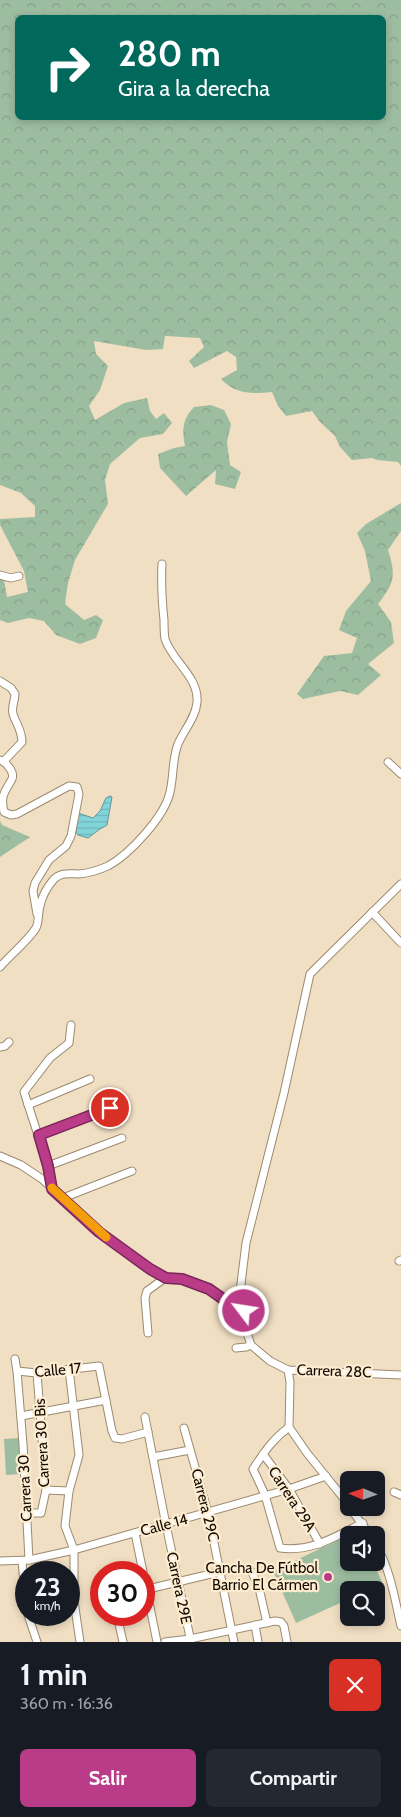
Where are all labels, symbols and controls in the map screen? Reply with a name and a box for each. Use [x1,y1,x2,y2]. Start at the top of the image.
text: 280 m [118,32,221,75]
icon: right [35,35,100,100]
text: Gira a la derecha [118,75,270,102]
pin [89,1087,131,1129]
icon: arrive [96,1094,124,1122]
position arrow [217,1284,269,1336]
street label: Calle 17 [34,1359,83,1381]
street label: Carrera 28C [296,1361,372,1381]
street label: Carrera 30 Bis [31,1398,53,1488]
street label: Carrera 30 [14,1454,36,1522]
street label: Carrera 29A [264,1463,320,1536]
street label: Carrera 29C [187,1467,223,1543]
north arrow [340,1471,385,1516]
map controls [340,1471,385,1626]
street label: Calle 14 [138,1510,190,1540]
button: sound [340,1526,385,1571]
street label: Carrera 29E [163,1550,195,1626]
place label: Cancha De Fútbol Barrio El Cármen [206,1559,318,1594]
speed limit sign: 30 [90,1561,155,1626]
marker: Cancha De Fútbol Barrio El Cármen [322,1571,334,1583]
text: 23 [34,1572,61,1602]
button: search [340,1581,385,1626]
text: km/h [34,1598,61,1613]
text: 1 min [20,1656,88,1693]
button: close [329,1659,381,1711]
text: 360 m · 16:36 [20,1694,113,1713]
button: Salir [20,1749,196,1807]
button: Compartir [206,1749,381,1807]

